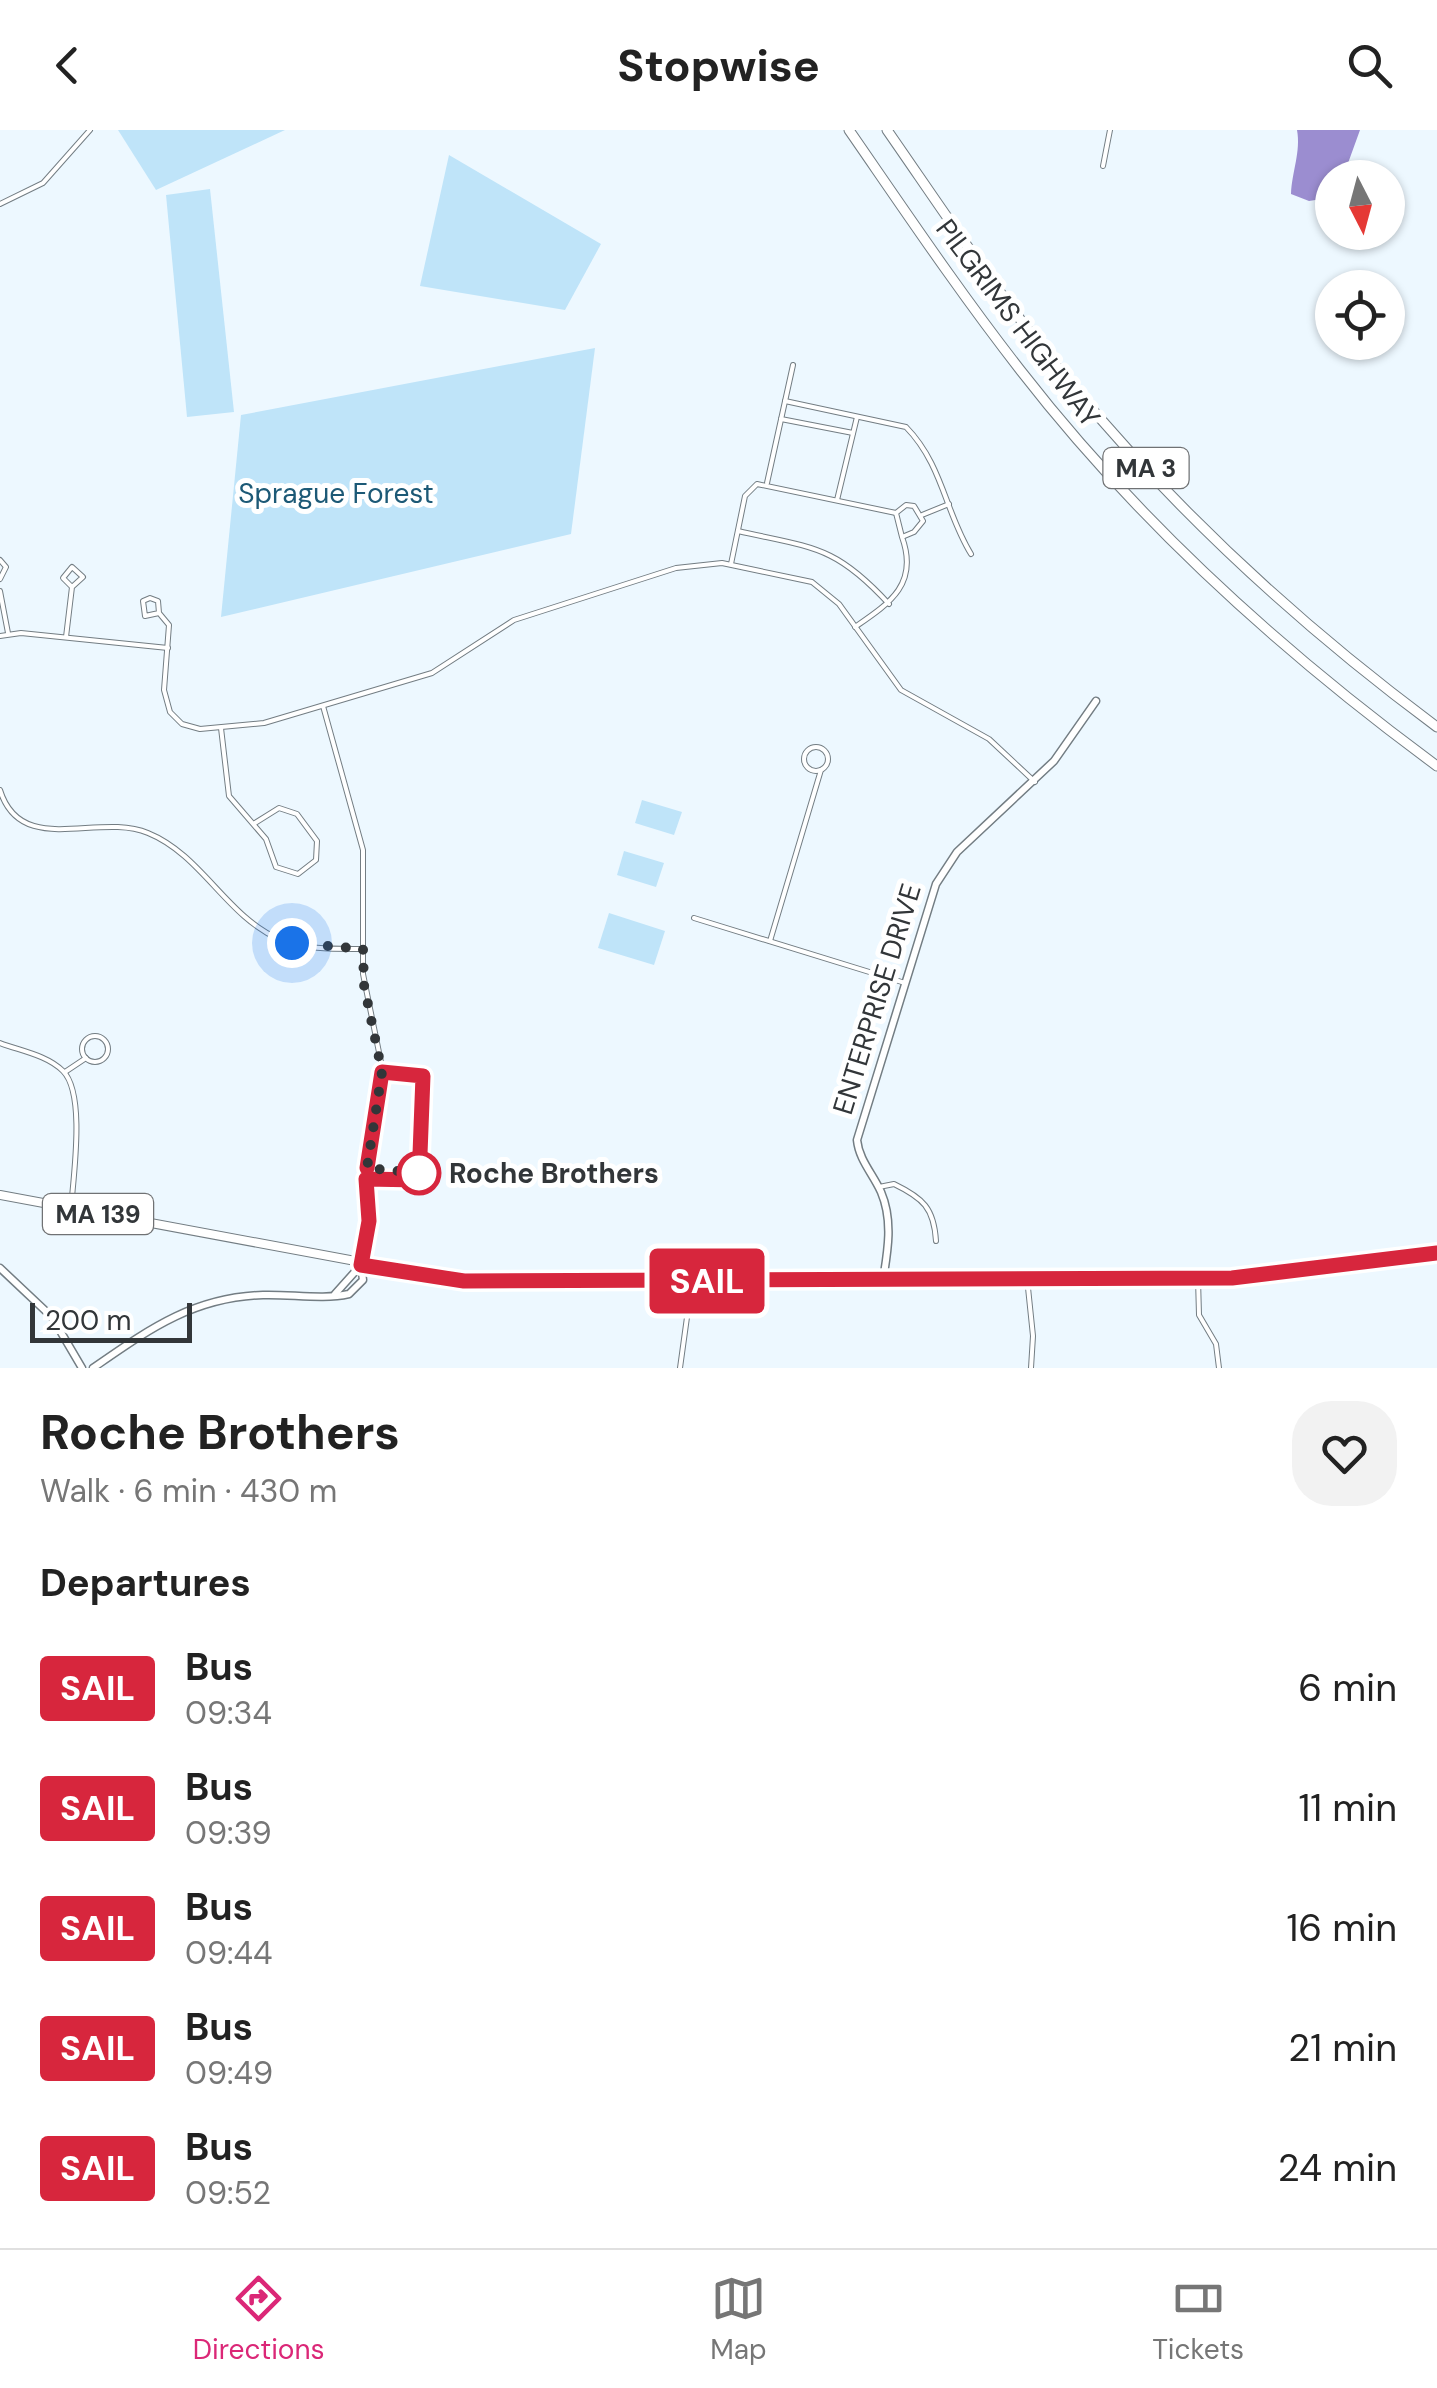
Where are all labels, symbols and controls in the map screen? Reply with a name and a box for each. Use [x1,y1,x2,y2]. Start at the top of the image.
text: Stopwise [617,36,820,95]
icon: back [40,38,95,93]
icon: search [1342,38,1397,93]
north arrow [1315,160,1405,250]
map controls [1315,160,1405,360]
street label: PILGRIMS HIGHWAY [928,212,1108,434]
button: locate [1315,270,1405,360]
road number: MA 3 [1104,448,1188,488]
park label: Sprague Forest [238,475,434,512]
street label: ENTERPRISE DRIVE [824,879,930,1119]
your location [267,918,317,968]
marker: Roche Brothers [398,1152,440,1194]
place label: Roche Brothers [449,1155,659,1192]
road number: MA 139 [43,1194,153,1234]
line badge: SAIL [637,1248,777,1314]
text: SAIL [669,1258,745,1304]
scale bar [30,1298,192,1342]
text: 200 m [45,1302,132,1339]
text: Roche Brothers [40,1401,400,1464]
button: heart [1292,1401,1397,1506]
text: Walk · 6 min · 430 m [40,1470,337,1512]
text: Departures [40,1558,251,1608]
text: Bus [185,1642,253,1692]
text: 6 min [1298,1663,1397,1713]
text: SAIL [60,1665,135,1711]
text: 09:34 [185,1692,272,1734]
text: Bus [185,1762,253,1812]
text: 11 min [1298,1783,1397,1833]
text: SAIL [60,1785,135,1831]
text: 09:39 [185,1812,272,1854]
text: Bus [185,1882,253,1932]
text: 16 min [1286,1903,1397,1953]
text: SAIL [60,1905,135,1951]
text: 09:44 [185,1932,272,1974]
text: Bus [185,2002,253,2052]
text: 21 min [1288,2023,1397,2073]
text: SAIL [60,2025,135,2071]
text: 09:49 [185,2052,273,2094]
text: Bus [185,2122,253,2172]
text: 24 min [1278,2143,1397,2193]
text: SAIL [60,2145,135,2191]
text: 09:52 [185,2172,271,2214]
tab: Directions [193,2271,325,2368]
tab: Map [710,2271,767,2368]
tab: Tickets [1152,2271,1244,2368]

